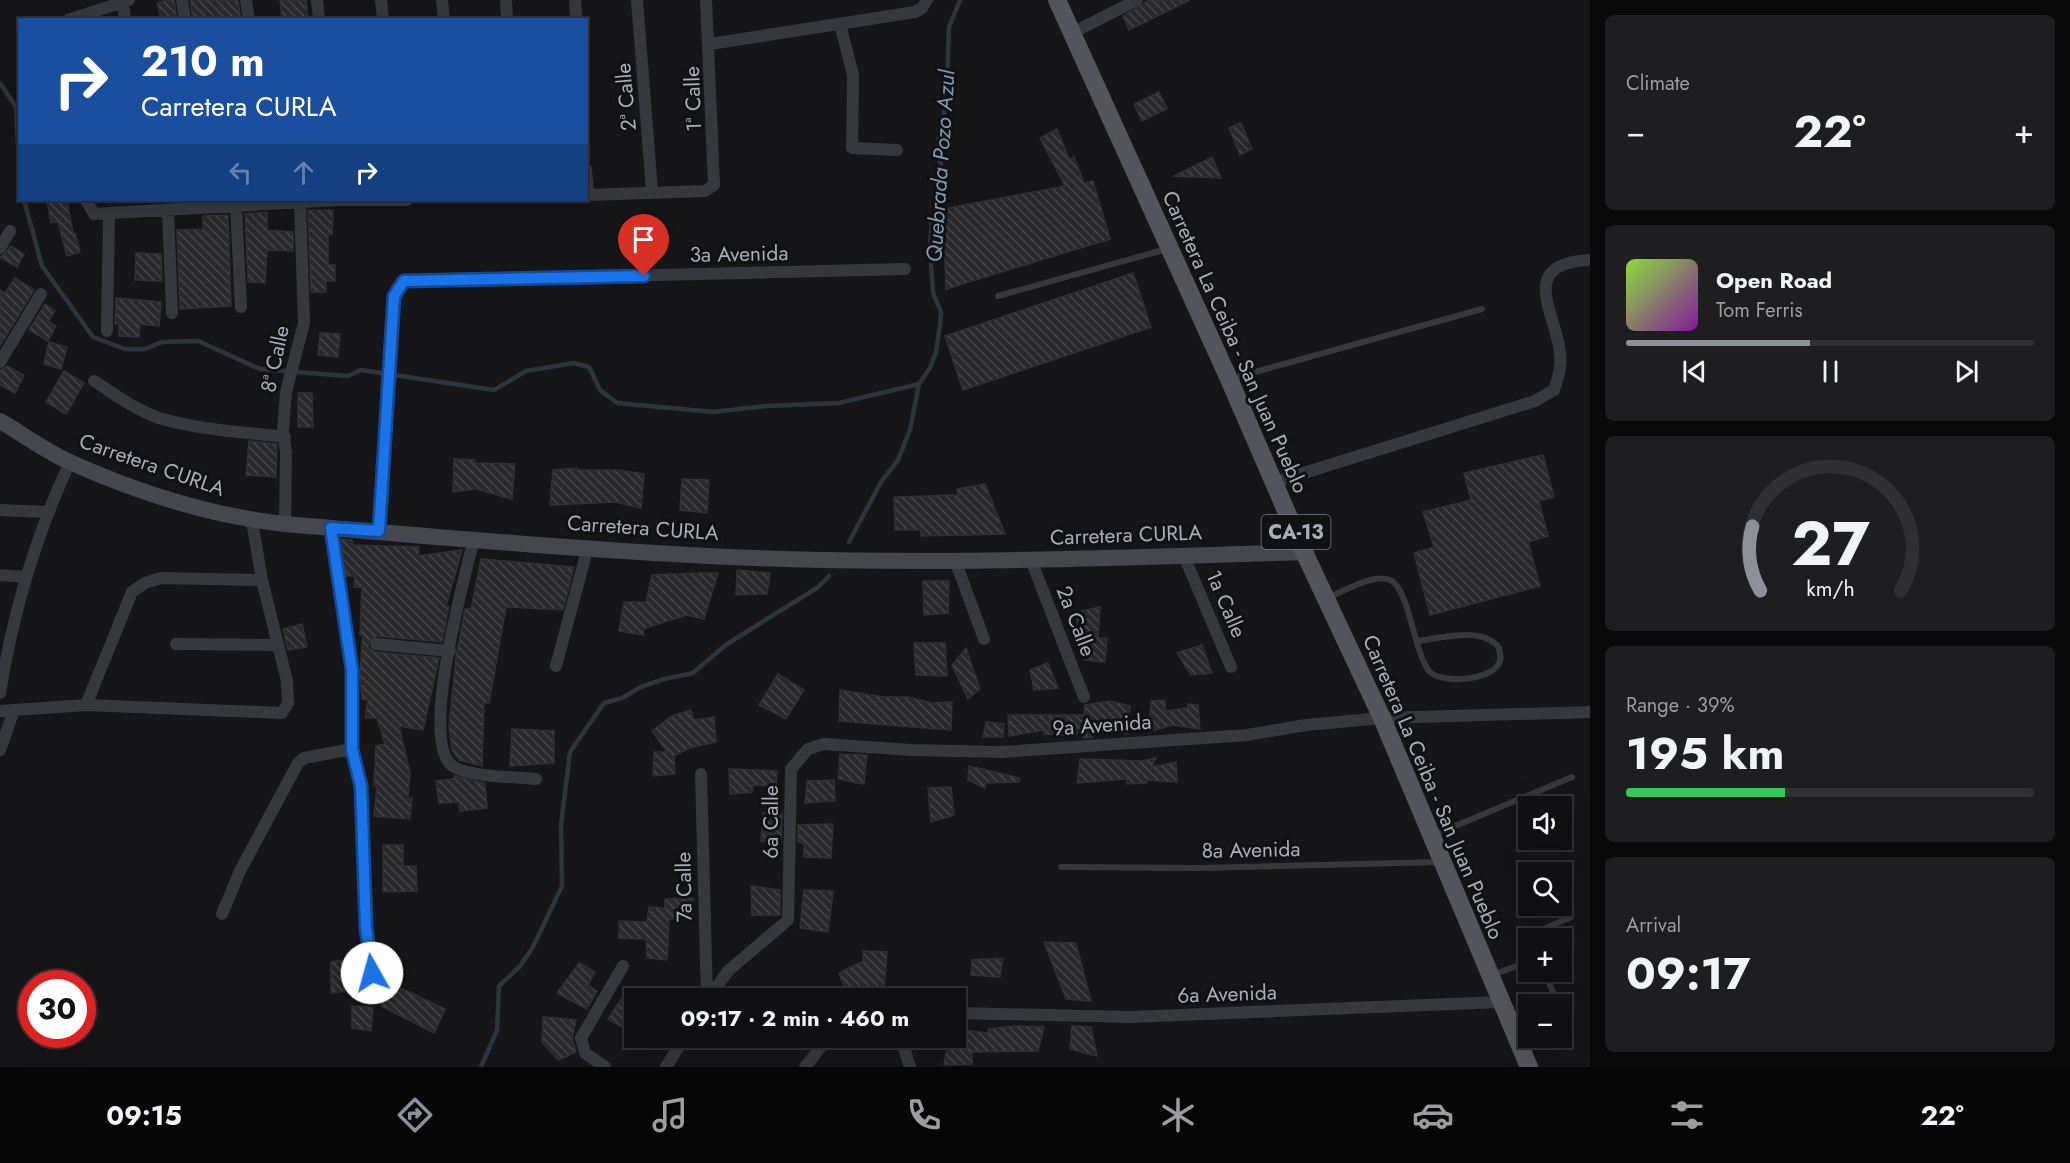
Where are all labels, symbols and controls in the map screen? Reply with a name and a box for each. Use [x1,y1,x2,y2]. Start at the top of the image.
text: 210 m [141,31,265,92]
icon: right [42,42,120,120]
street label: 2ª Calle [608,62,644,132]
street label: 1ª Calle [677,65,709,132]
water label: Quebrada Pozo Azul [917,68,963,263]
text: Climate [1626,69,1690,98]
text: Carretera CURLA [141,87,337,126]
text: 22° [1793,99,1866,164]
text: − [1626,108,1645,155]
text: + [2014,108,2034,155]
icon: left [224,156,257,189]
icon: ahead [287,156,320,189]
icon: right [350,156,383,189]
street label: Carretera La Ceiba - San Juan Pueblo [1155,186,1315,498]
pin [618,214,669,276]
icon: arrive [627,223,660,256]
street label: 3a Avenida [689,238,789,270]
text: Open Road [1716,264,1832,296]
text: Tom Ferris [1716,296,1803,325]
street label: 8ª Calle [253,323,297,395]
icon: previous [1678,355,1711,388]
icon: pause [1814,355,1847,388]
icon: next [1950,355,1983,388]
street label: Carretera CURLA [75,426,229,504]
text: 27 [1791,498,1870,588]
street label: Carretera CURLA [566,508,720,548]
road number: CA-13 [1262,515,1330,549]
street label: Carretera CURLA [1049,517,1203,553]
street label: 1a Calle [1198,566,1254,643]
text: km/h [1806,573,1854,604]
street label: 2a Calle [1049,581,1103,661]
street label: Carretera La Ceiba - San Juan Pueblo [1355,630,1511,944]
text: Range · 39% [1626,691,1734,720]
street label: 9a Avenida [1052,707,1152,743]
text: 195 km [1626,721,1784,786]
street label: 6a Calle [756,785,786,859]
map controls [1518,796,1572,1048]
button: sound [1518,796,1572,850]
street label: 8a Avenida [1201,834,1301,866]
street label: 7a Calle [668,851,700,922]
button: search [1518,862,1572,916]
text: Arrival [1626,911,1681,940]
button: + [1518,928,1572,982]
position arrow [340,941,404,1005]
text: 09:17 [1626,941,1750,1006]
speed limit sign: 30 [18,970,96,1048]
street label: 6a Avenida [1177,977,1277,1011]
button: − [1518,994,1572,1048]
text: 09:17 · 2 min · 460 m [681,1002,909,1034]
icon: directions [394,1094,436,1136]
icon: music [649,1094,691,1136]
icon: phone [903,1094,945,1136]
icon: climate [1157,1094,1199,1136]
icon: car [1412,1094,1454,1136]
icon: filters [1666,1094,1708,1136]
text: 09:15 [106,1096,182,1135]
text: 22° [1920,1096,1964,1135]

